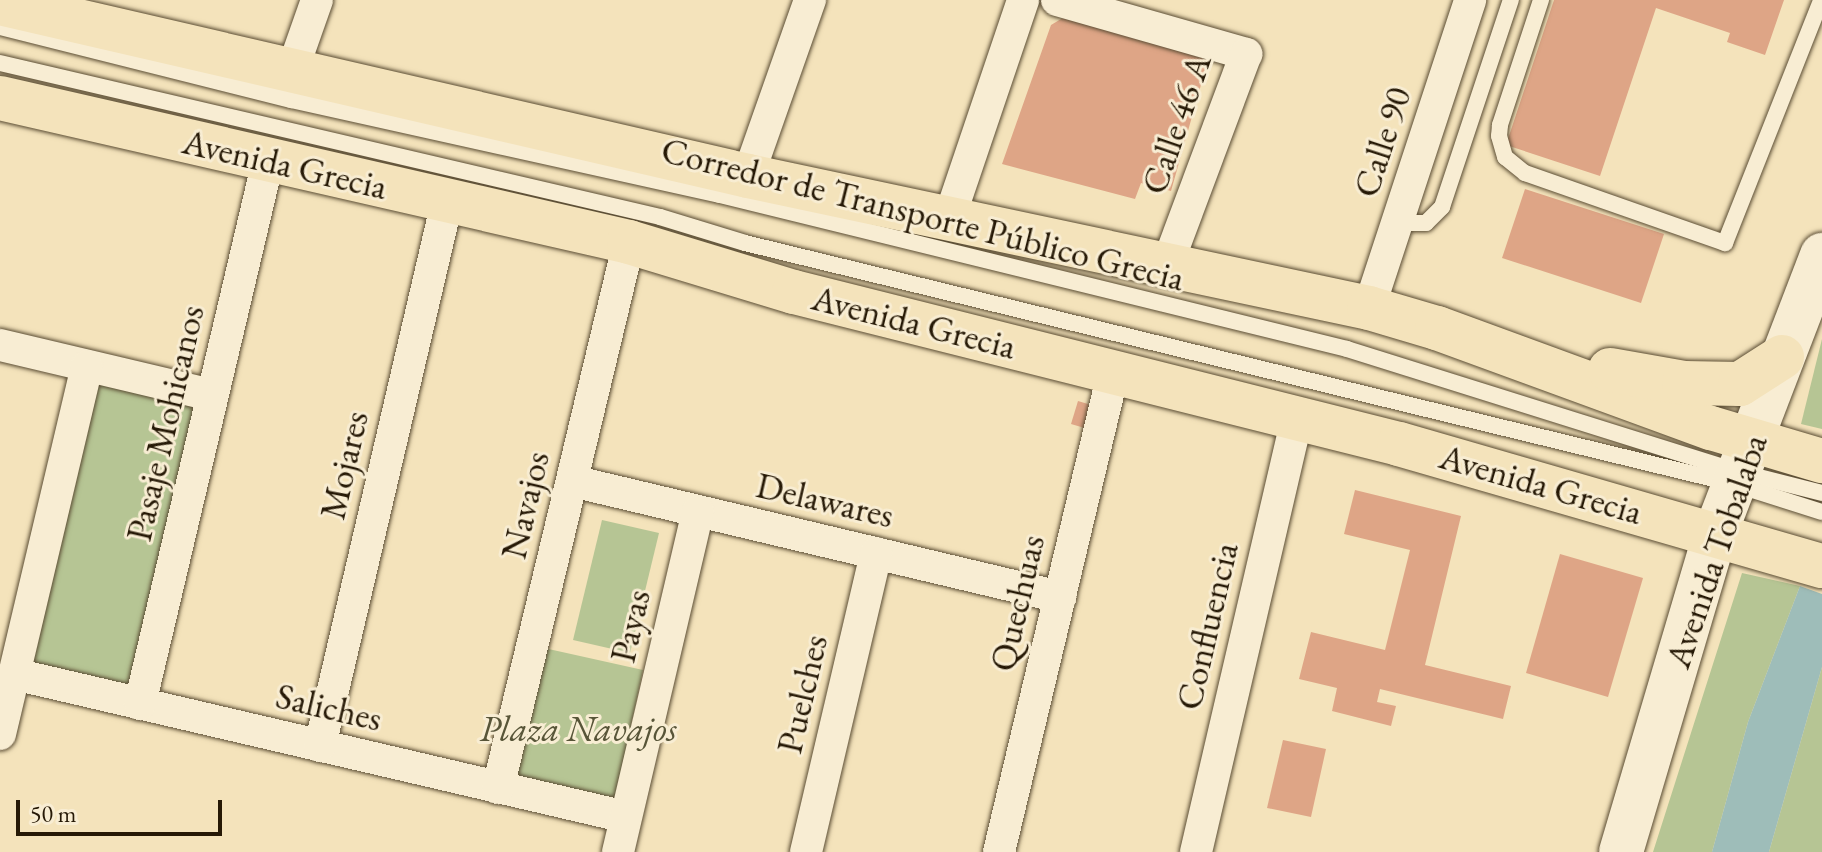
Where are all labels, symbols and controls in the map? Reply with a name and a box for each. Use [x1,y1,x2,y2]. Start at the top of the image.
street label: Calle 46 A [1132,48,1220,200]
street label: Calle 90 [1344,82,1420,202]
street label: Avenida Grecia [178,119,392,209]
street label: Corredor de Transporte Público Grecia [657,128,1189,300]
street label: Avenida Grecia [808,276,1020,368]
street label: Pasaje Mohicanos [117,301,213,545]
street label: Mojares [311,407,377,523]
street label: Avenida Tobalaba [1656,428,1776,674]
street label: Avenida Grecia [1435,434,1647,534]
street label: Navajos [492,447,558,563]
street label: Delawares [752,463,898,537]
street label: Quechuas [980,531,1054,675]
street label: Confluencia [1167,538,1247,714]
street label: Payas [601,585,659,667]
street label: Puelches [767,630,837,758]
street label: Saliches [272,674,386,740]
park label: Plaza Navajos [479,707,677,751]
scale bar [20,784,226,834]
text: 50 m [30,798,77,829]

